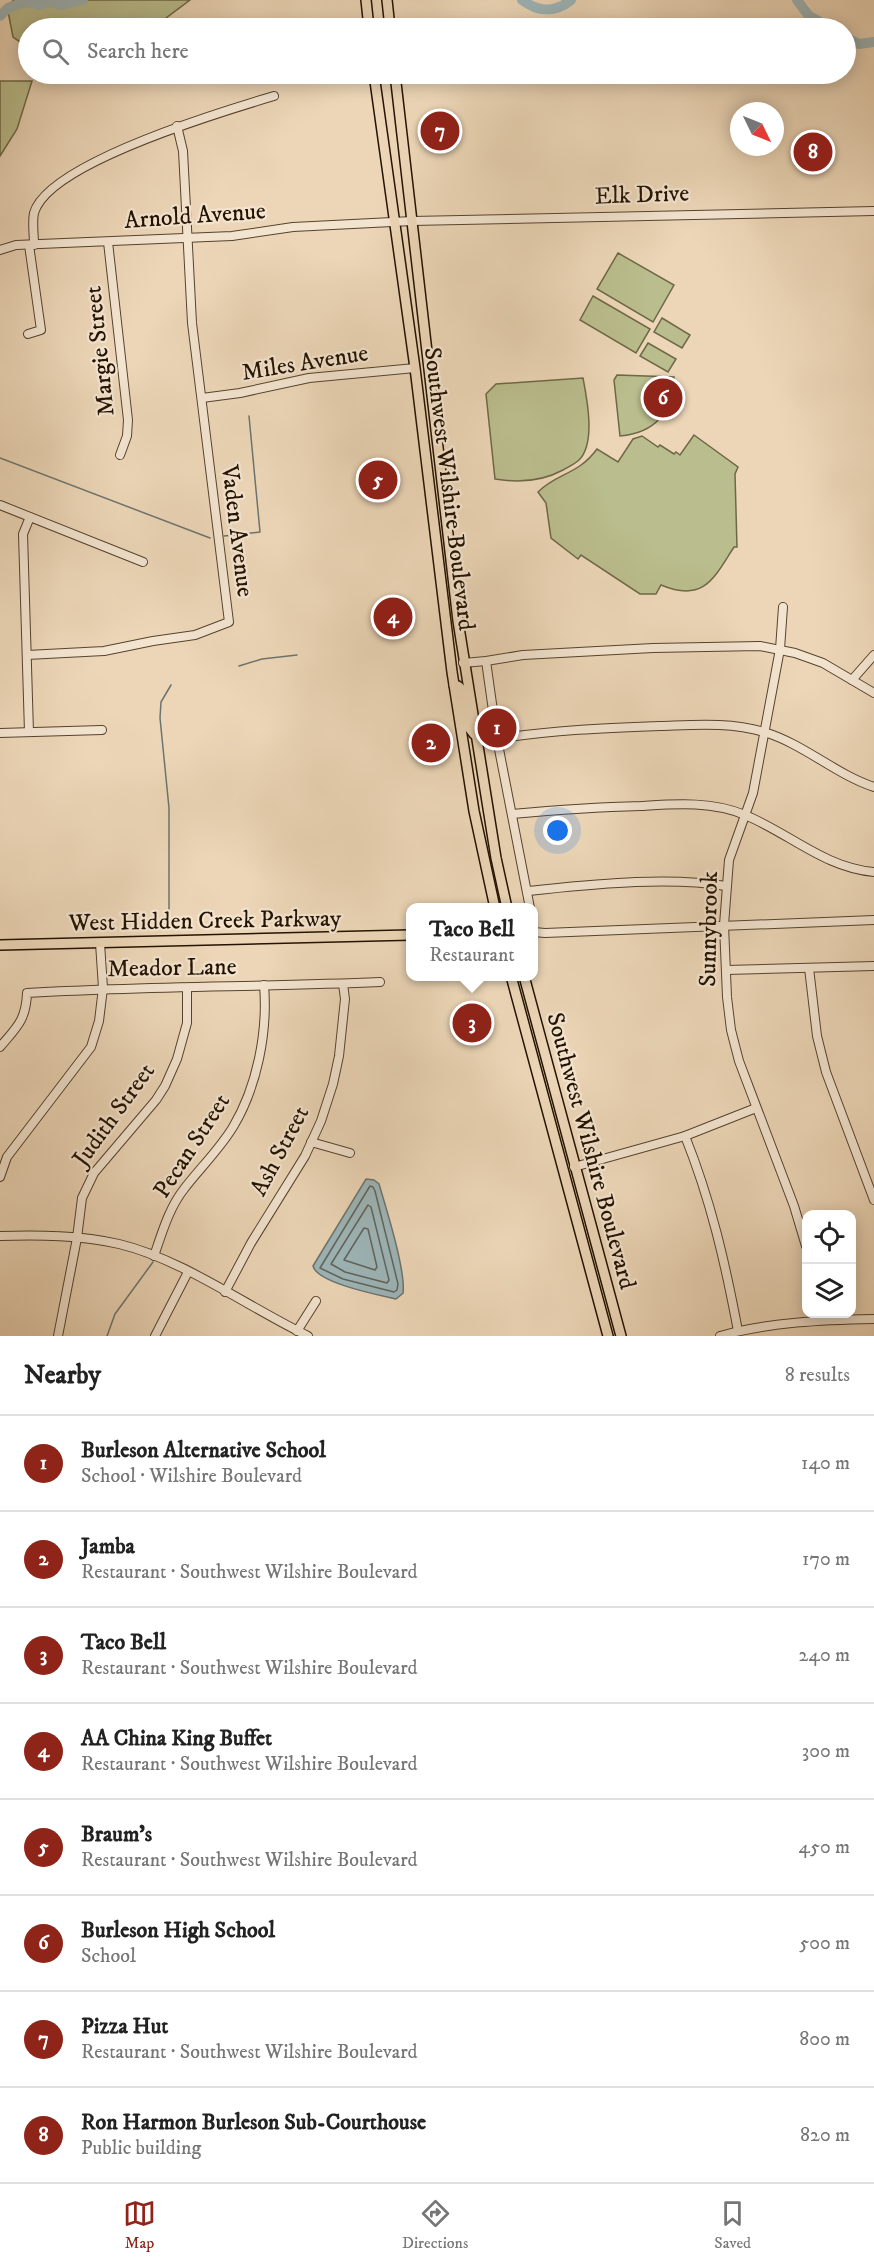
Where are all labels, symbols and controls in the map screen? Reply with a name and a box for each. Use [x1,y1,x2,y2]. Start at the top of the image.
search box [18,18,856,84]
icon: search [39,35,72,68]
text: Search here [87,38,189,65]
north arrow [730,102,784,156]
pin: 7 [420,108,460,154]
pin: 8 [794,130,832,174]
street label: Elk Drive [594,178,690,212]
street label: Arnold Avenue [123,196,267,236]
street label: Margie Street [78,284,122,418]
street label: Miles Avenue [240,338,370,388]
street label: Southwest Wilshire Boulevard [417,346,481,632]
pin: 6 [644,376,682,420]
pin: 5 [358,458,398,502]
street label: Vaden Avenue [214,462,260,599]
pin: 4 [374,594,412,640]
pin: 1 [478,706,516,750]
pin: 2 [412,720,450,766]
your location [543,816,572,845]
street label: Sunnybrook [693,871,725,987]
popup [406,903,538,981]
street label: West Hidden Creek Parkway [67,904,342,938]
text: Taco Bell [429,916,514,943]
text: Restaurant [429,943,515,968]
street label: Meador Lane [107,952,237,984]
pin: 3 [452,1000,492,1046]
street label: Southwest Wilshire Boulevard [540,1009,642,1293]
street label: Judith Street [65,1057,162,1174]
street label: Pecan Street [147,1088,237,1204]
street label: Ash Street [244,1101,316,1201]
map controls [802,1210,856,1318]
button: locate [802,1210,856,1264]
button: layers [802,1264,856,1318]
text: Nearby [24,1359,101,1392]
text: 8 results [785,1363,850,1388]
text: Burleson Alternative School [81,1437,326,1464]
text: 1 [40,1451,47,1476]
text: 140 m [801,1451,850,1476]
text: School · Wilshire Boulevard [81,1464,302,1489]
text: Jamba [81,1533,135,1560]
text: 2 [39,1547,48,1572]
text: 170 m [802,1547,850,1572]
text: Restaurant · Southwest Wilshire Boulevard [81,1560,418,1585]
text: Taco Bell [81,1629,166,1656]
text: 3 [40,1643,47,1668]
text: 240 m [799,1643,850,1668]
text: Restaurant · Southwest Wilshire Boulevard [81,1656,418,1681]
text: AA China King Buffet [81,1725,272,1752]
text: 4 [38,1739,49,1764]
text: 300 m [802,1739,850,1764]
text: Restaurant · Southwest Wilshire Boulevard [81,1752,418,1777]
text: Braum's [81,1821,152,1848]
text: 5 [39,1835,48,1860]
text: 450 m [799,1835,850,1860]
text: Restaurant · Southwest Wilshire Boulevard [81,1848,418,1873]
text: Burleson High School [81,1917,275,1944]
text: 6 [38,1931,49,1956]
text: 500 m [799,1931,850,1956]
text: School [81,1944,136,1969]
text: Pizza Hut [81,2013,168,2040]
text: 7 [38,2027,49,2052]
text: 800 m [799,2027,850,2052]
text: Restaurant · Southwest Wilshire Boulevard [81,2040,418,2065]
text: Ron Harmon Burleson Sub-Courthouse [81,2109,426,2136]
text: 8 [38,2123,49,2148]
text: 820 m [800,2123,850,2148]
text: Public building [81,2136,201,2161]
tab: Map [123,2197,156,2253]
tab: Directions [402,2197,468,2253]
tab: Saved [714,2197,751,2253]

